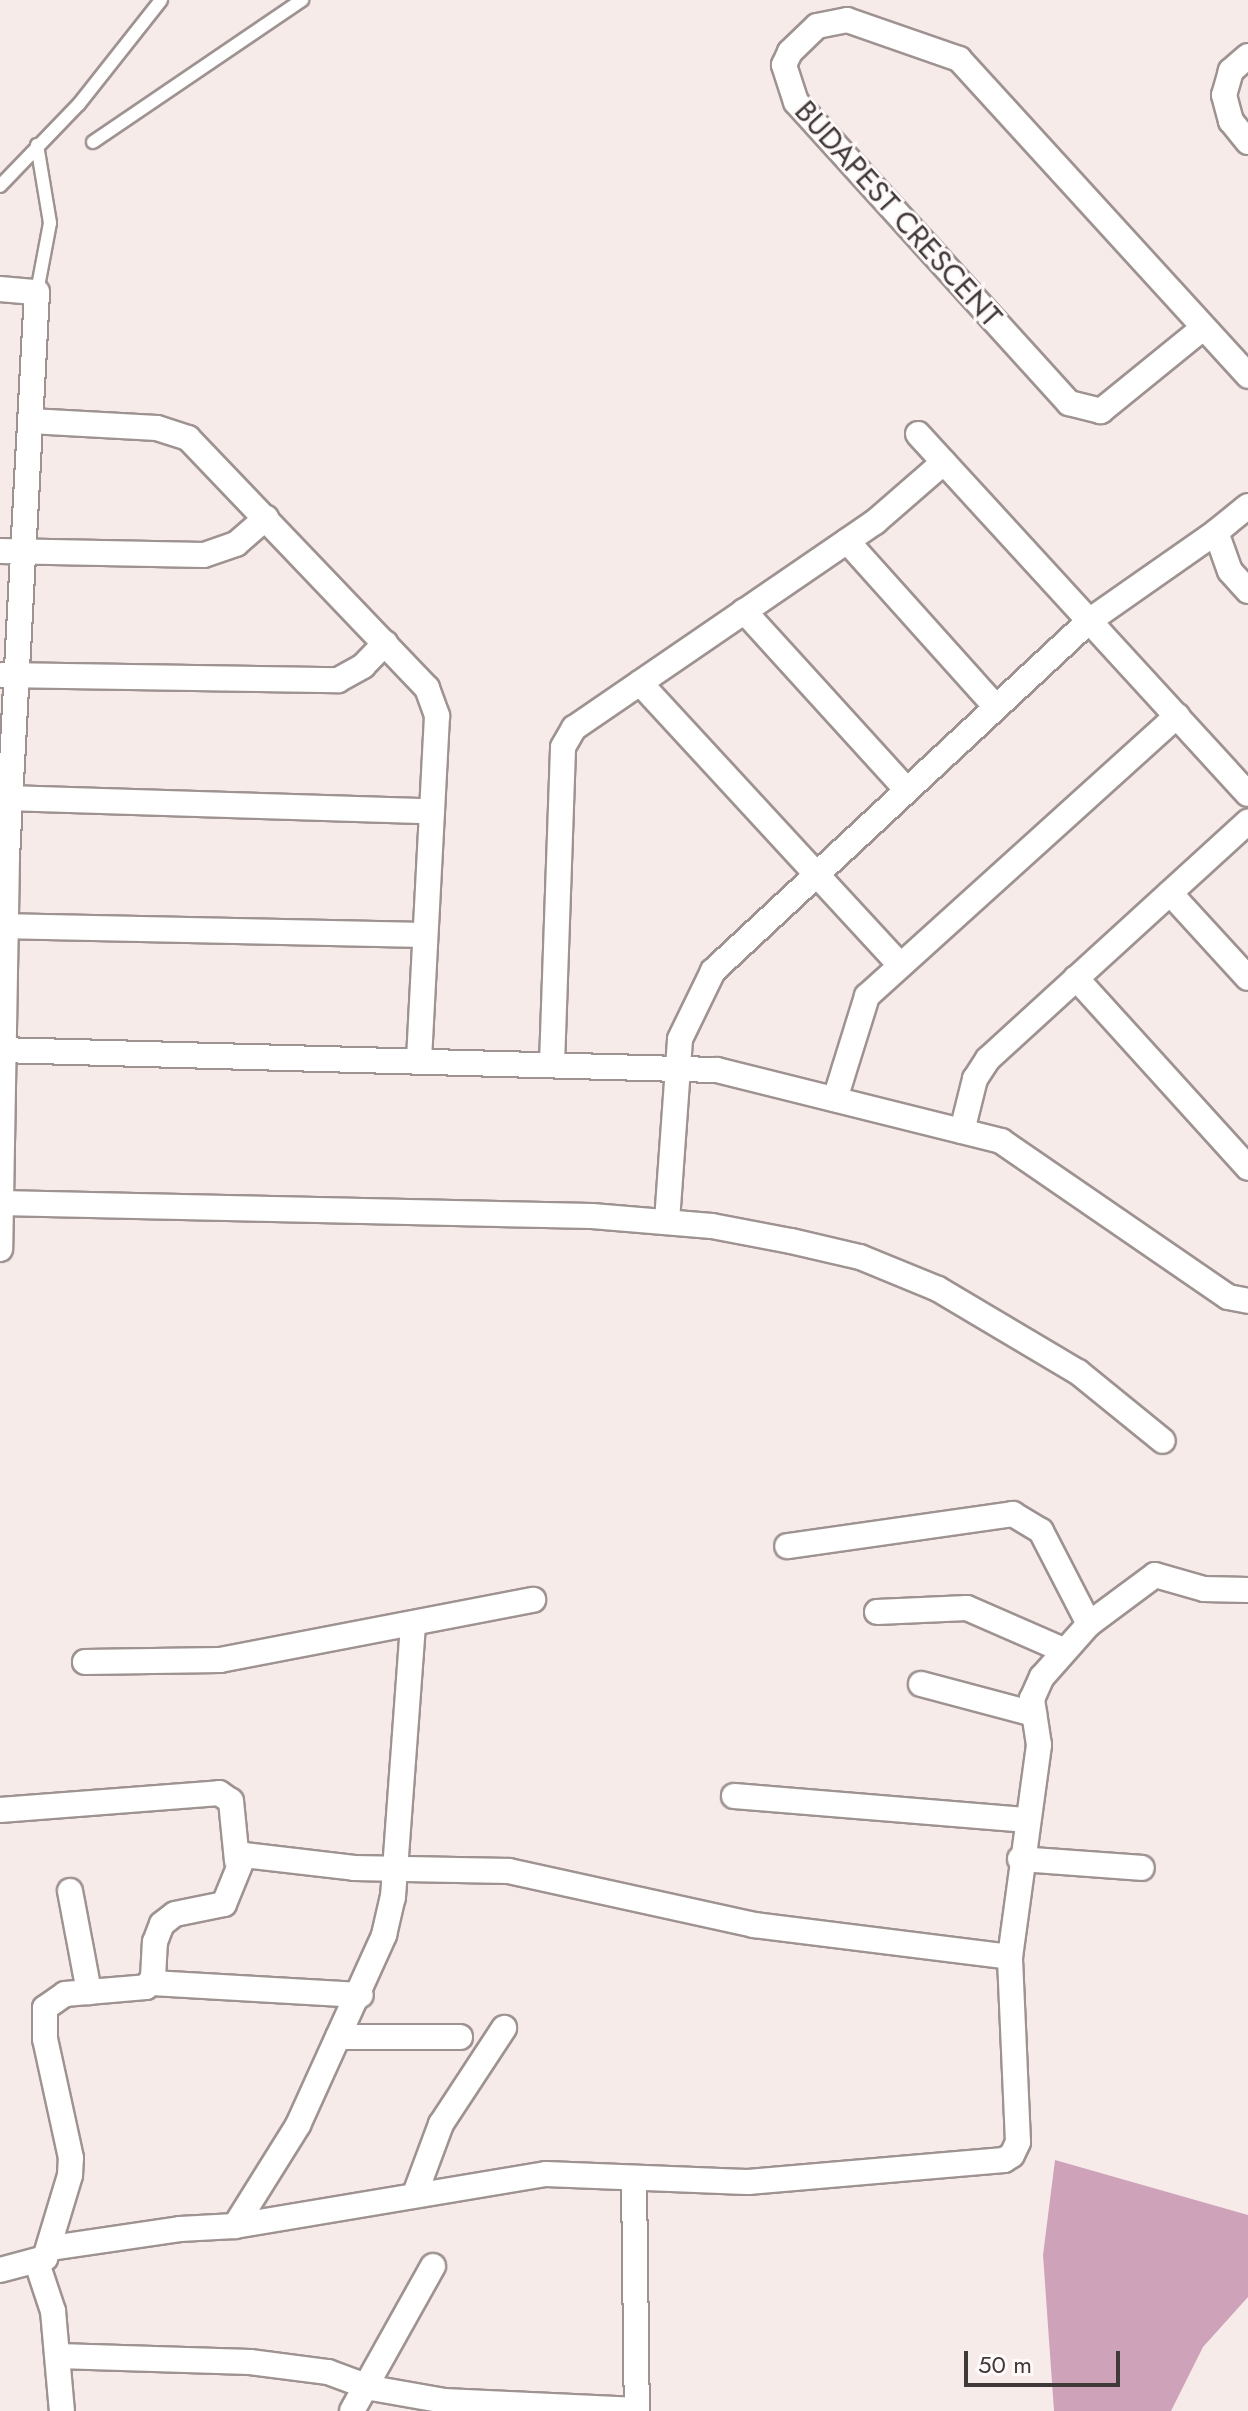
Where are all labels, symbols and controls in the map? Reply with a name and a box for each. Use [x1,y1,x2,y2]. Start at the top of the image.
street label: BUDAPEST CRESCENT [787,94,1009,334]
scale bar [968,2335,1124,2385]
text: 50 m [978,2347,1032,2382]

